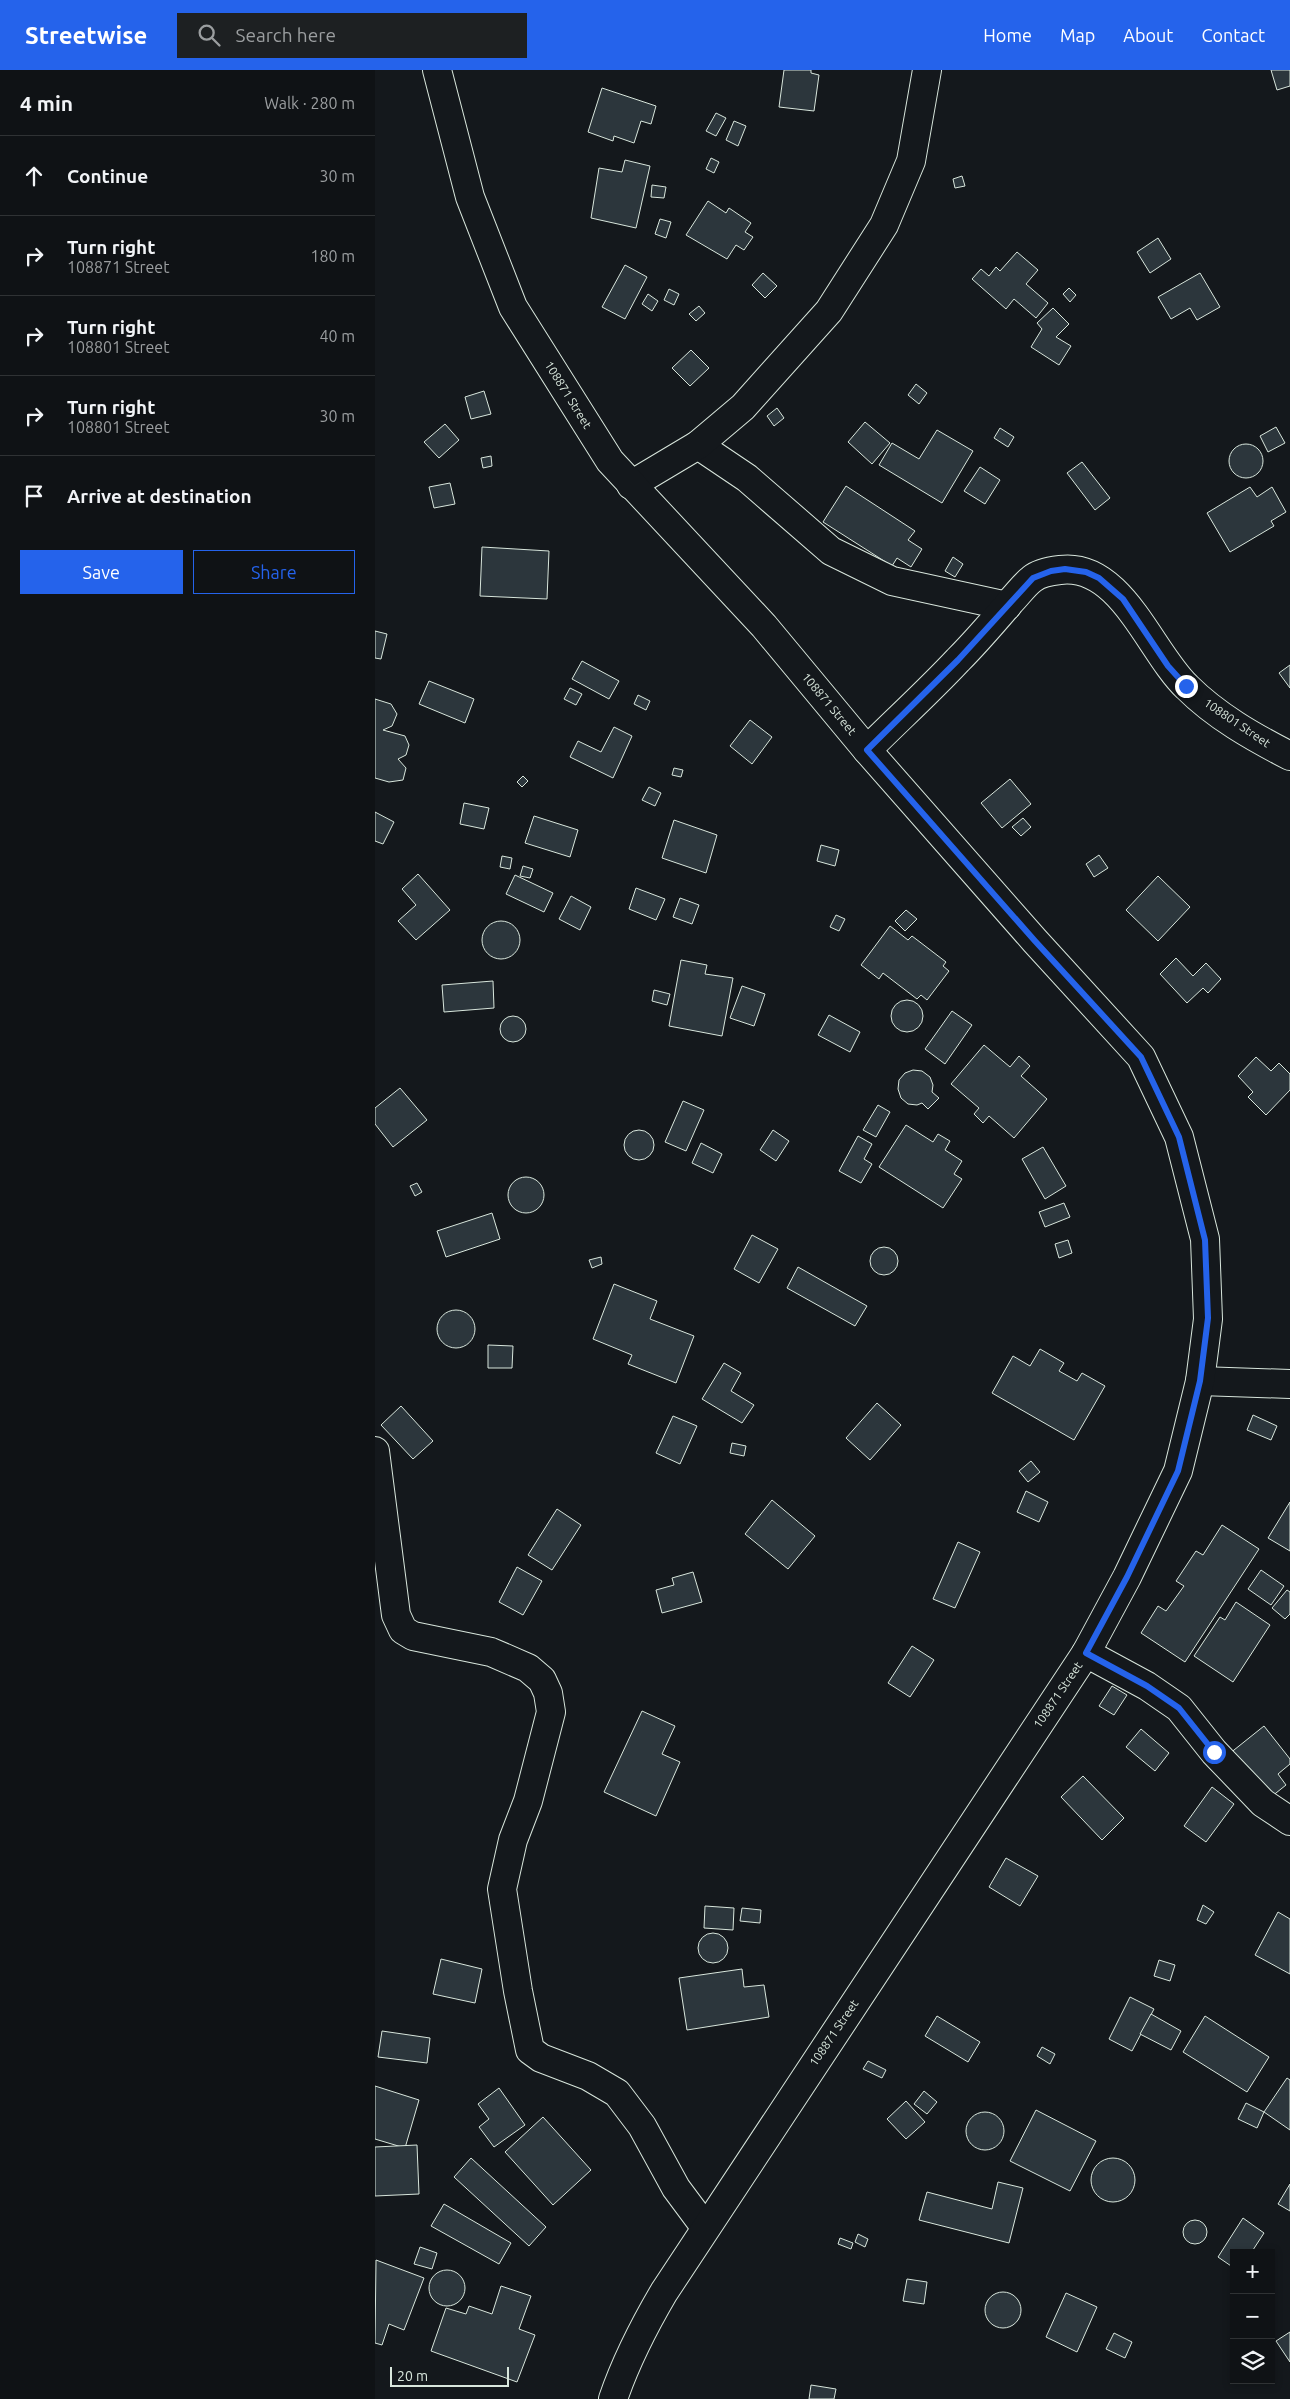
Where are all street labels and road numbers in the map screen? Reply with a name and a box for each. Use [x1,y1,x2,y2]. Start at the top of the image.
street label: 108871 Street [543,359,594,431]
street label: 108871 Street [800,670,859,738]
street label: 108801 Street [1202,696,1273,750]
street label: 108871 Street [1031,1659,1085,1730]
street label: 108871 Street [807,1997,861,2068]

